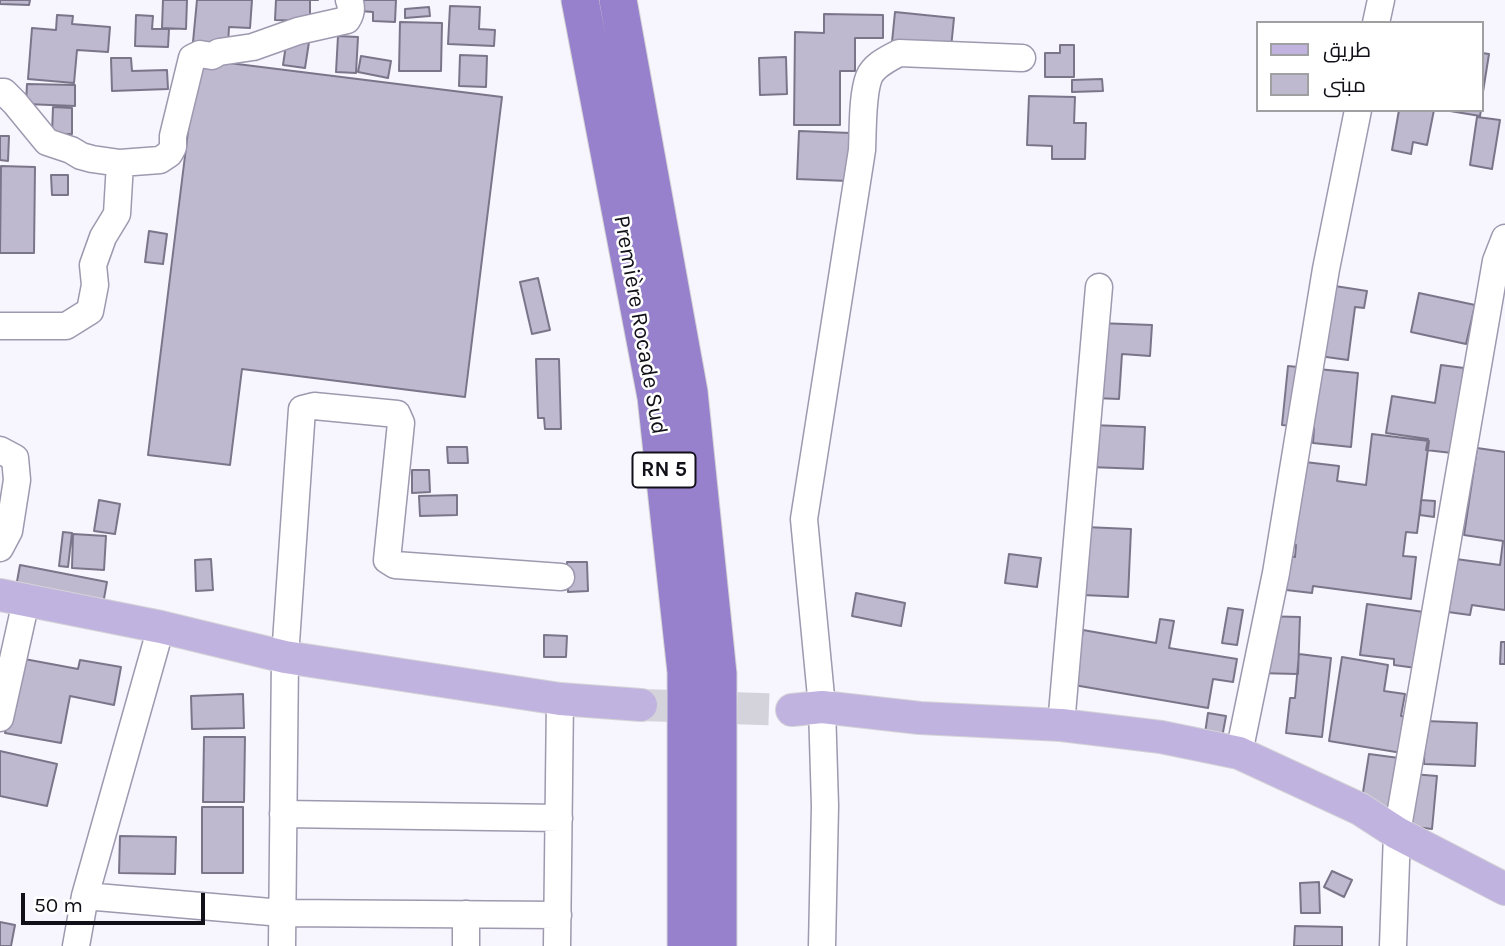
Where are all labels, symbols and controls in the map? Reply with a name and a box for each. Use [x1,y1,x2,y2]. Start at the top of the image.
legend [1256,21,1484,112]
text: طريق [1323,38,1371,62]
text: مبنى [1323,73,1366,97]
street label: Première Rocade Sud [607,213,673,437]
road number: RN 5 [632,452,696,488]
scale bar [24,880,208,924]
text: 50 m [34,893,83,917]

